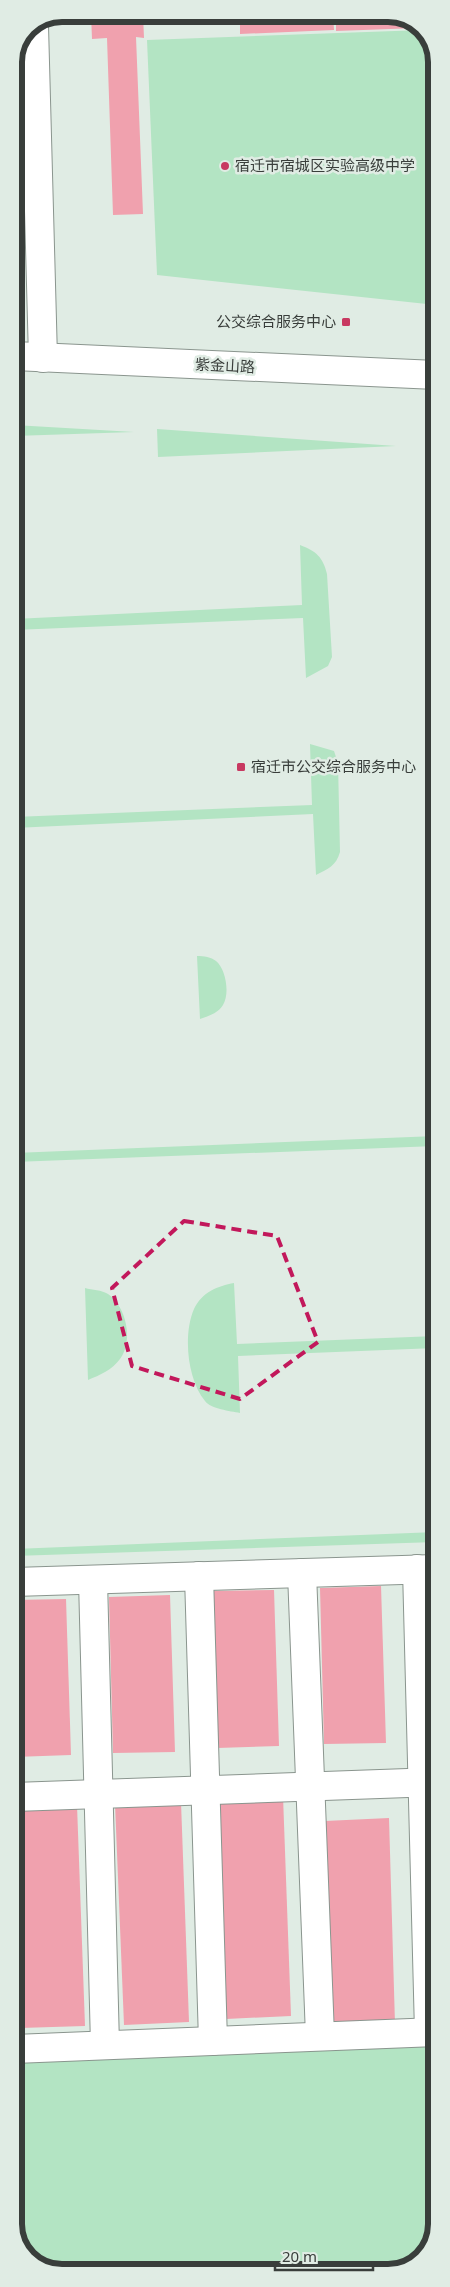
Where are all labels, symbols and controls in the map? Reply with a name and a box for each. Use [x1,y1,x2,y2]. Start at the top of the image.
place label: 宿迁市宿城区实验高级中学 [235,155,415,175]
marker: 宿迁市宿城区实验高级中学 [219,160,231,172]
place label: 公交综合服务中心 [216,311,336,331]
marker: 公交综合服务中心 [340,316,352,328]
street label: 紫金山路 [195,353,256,377]
place label: 宿迁市公交综合服务中心 [251,756,416,776]
marker: 宿迁市公交综合服务中心 [235,761,247,773]
scale bar [275,2240,372,2272]
text: 20 m [282,2246,317,2266]

